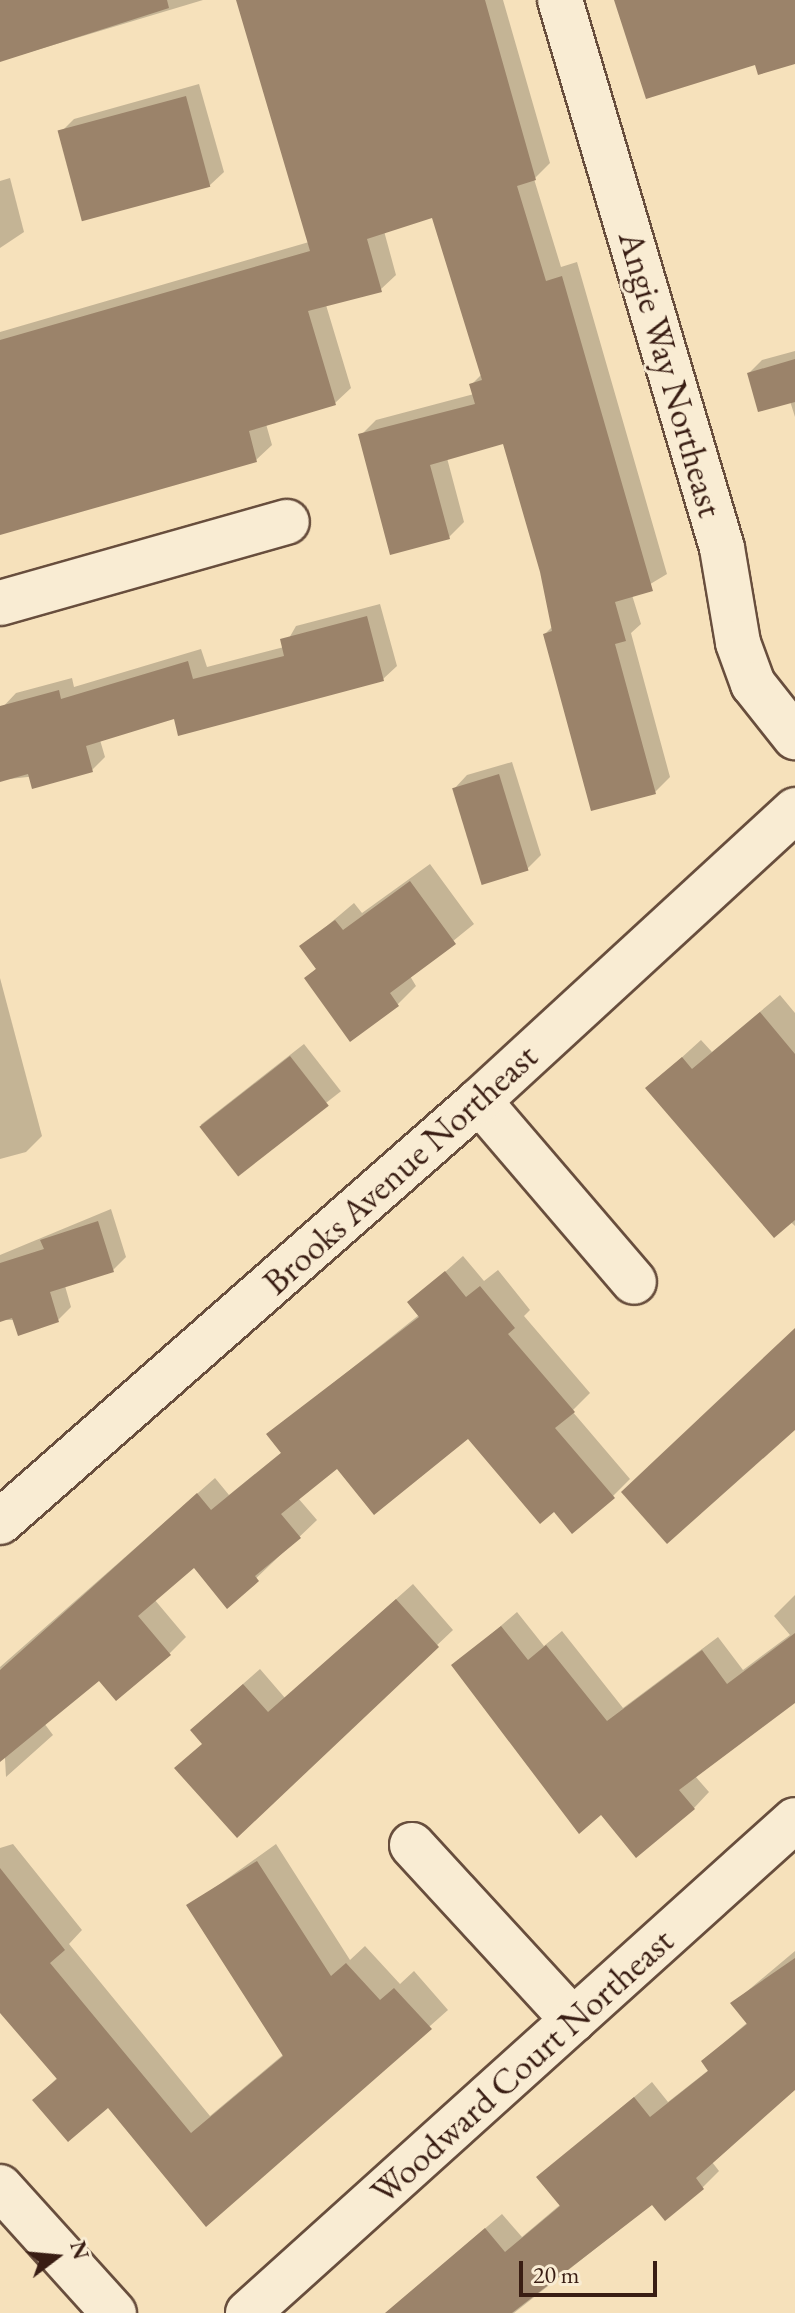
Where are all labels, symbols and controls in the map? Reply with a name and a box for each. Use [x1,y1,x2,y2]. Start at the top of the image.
street label: Angie Way Northeast [610,226,732,522]
street label: Brooks Avenue Northeast [254,1035,546,1303]
street label: Woodward Court Northeast [362,1919,682,2213]
north arrow [16,2217,96,2297]
text: N [63,2238,96,2263]
scale bar [523,2245,661,2295]
text: 20 m [533,2259,580,2290]

